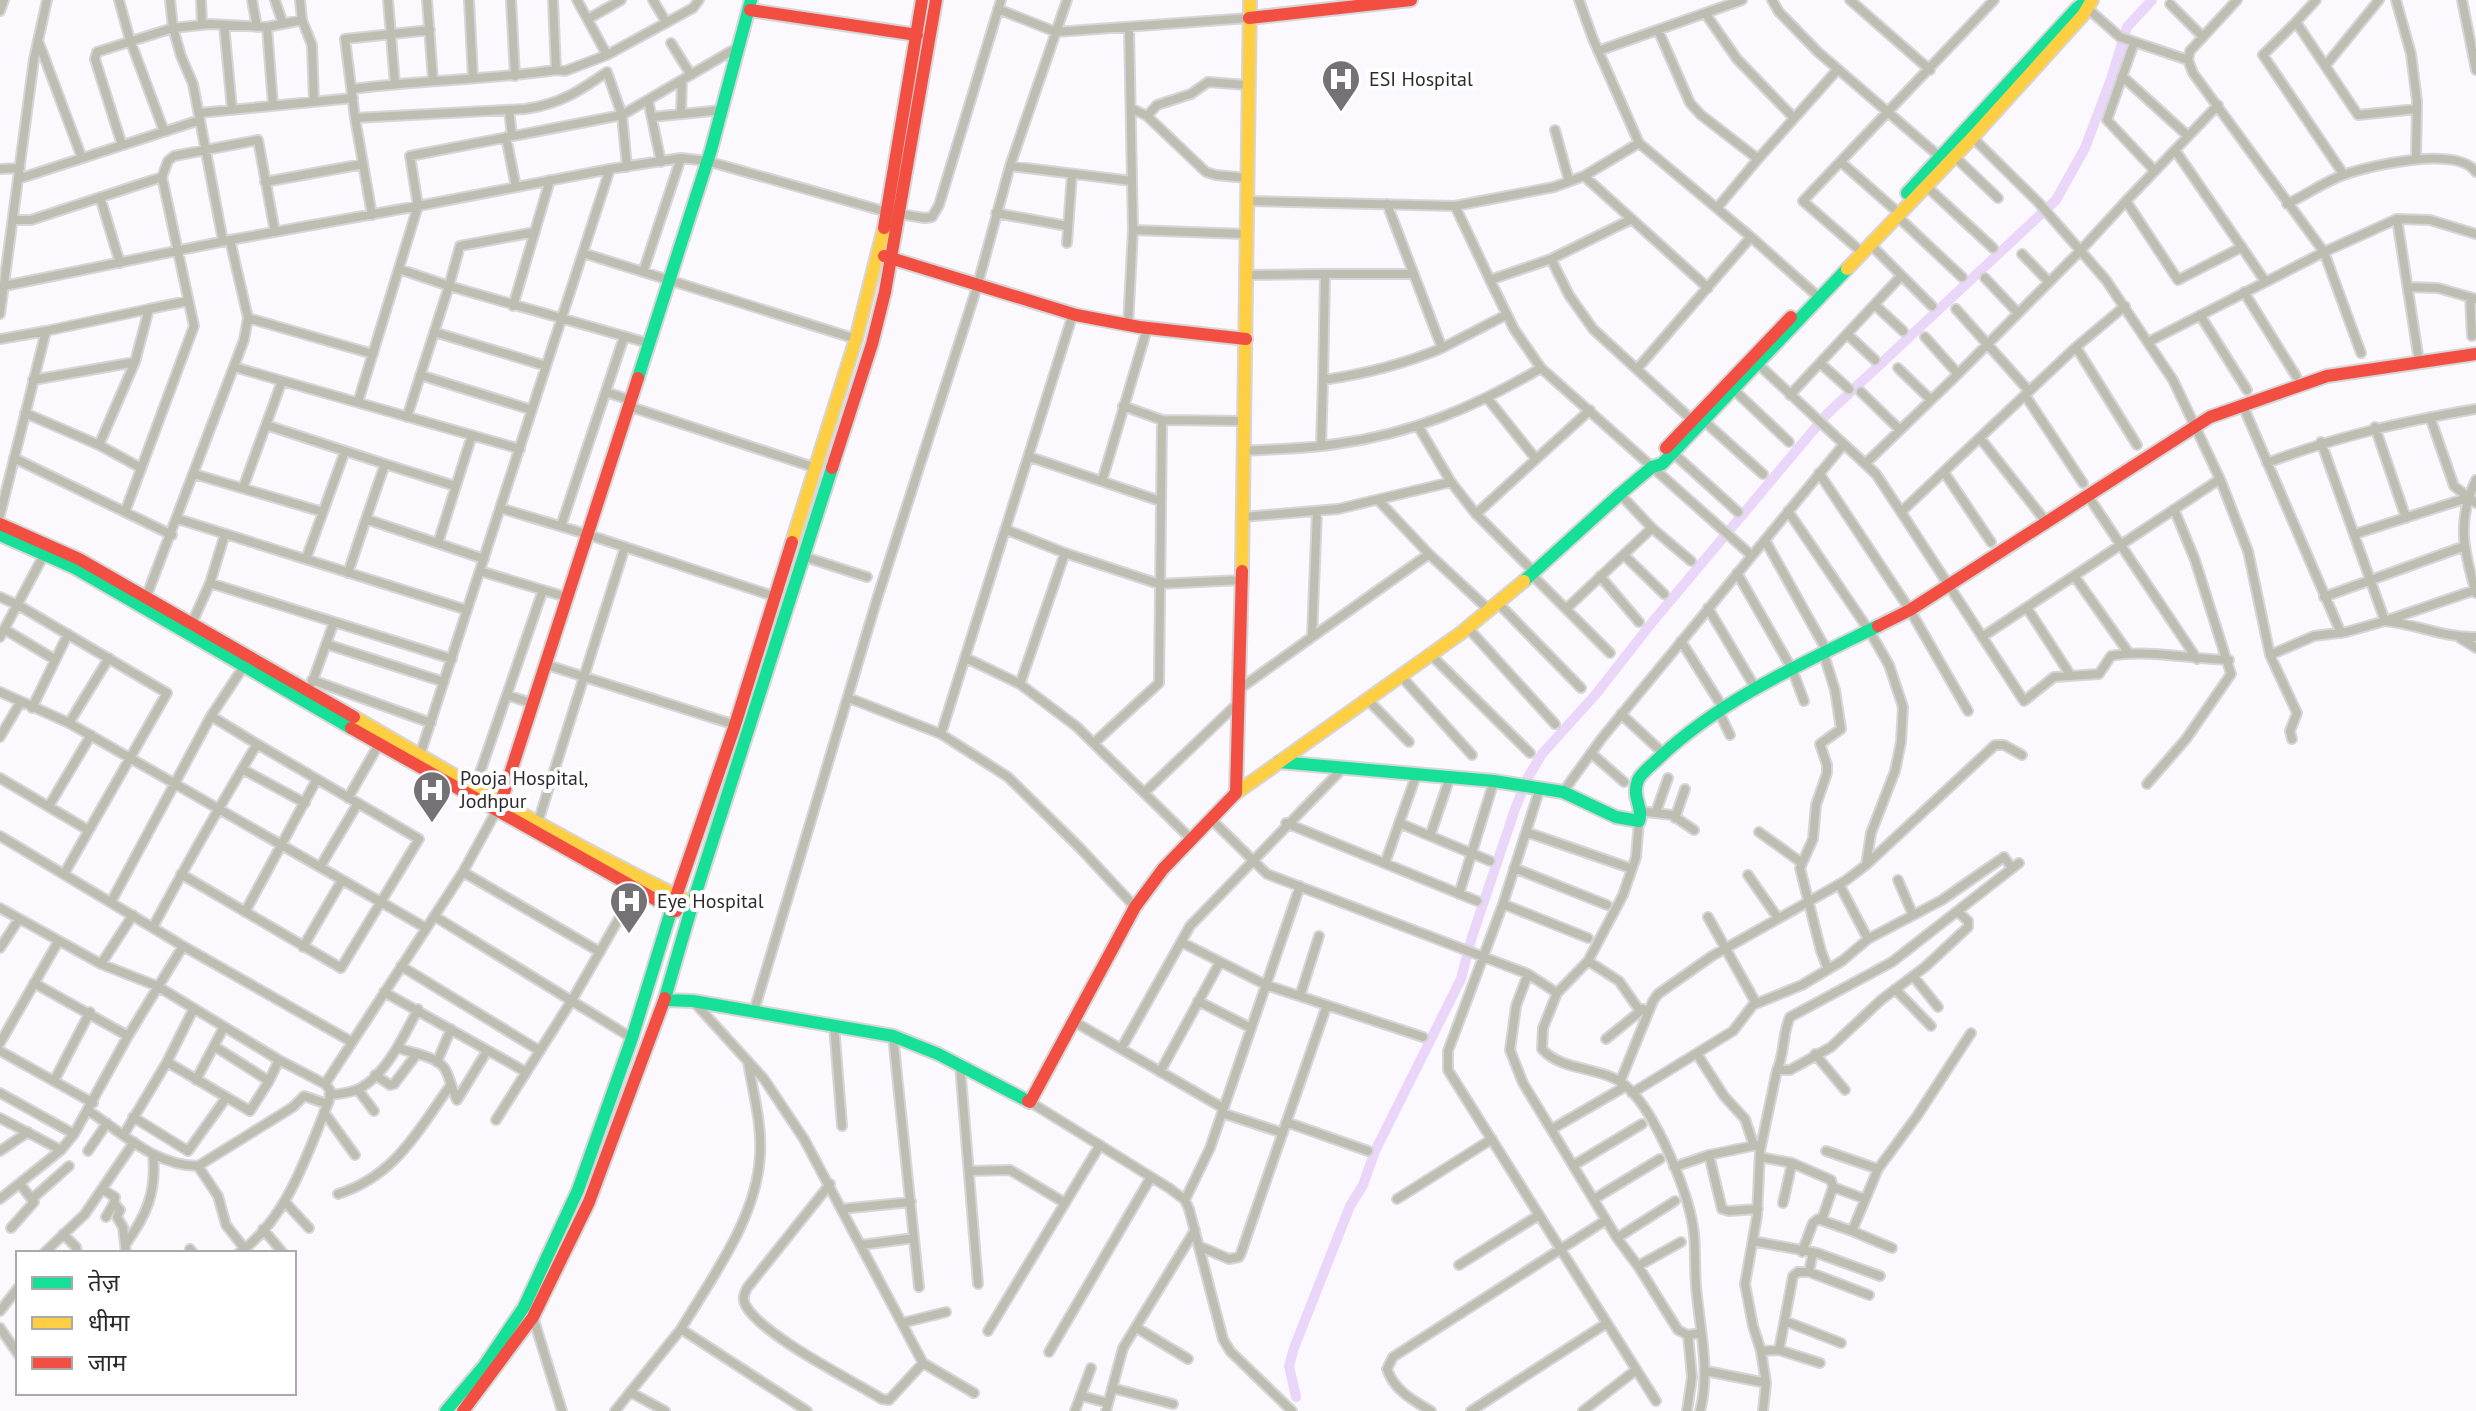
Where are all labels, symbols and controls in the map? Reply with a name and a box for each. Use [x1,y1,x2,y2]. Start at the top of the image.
hospital icon: ESI Hospital [1320,58,1362,113]
place label: ESI Hospital [1369,66,1473,92]
place label: Pooja Hospital, Jodhpur [459,765,588,814]
hospital icon: Pooja Hospital, Jodhpur [411,769,453,824]
hospital icon: Eye Hospital [608,880,650,935]
place label: Eye Hospital [657,888,764,914]
legend [16,1251,296,1395]
text: तेज़ [88,1267,121,1298]
text: धीमा [88,1307,130,1338]
text: जाम [88,1347,127,1378]

